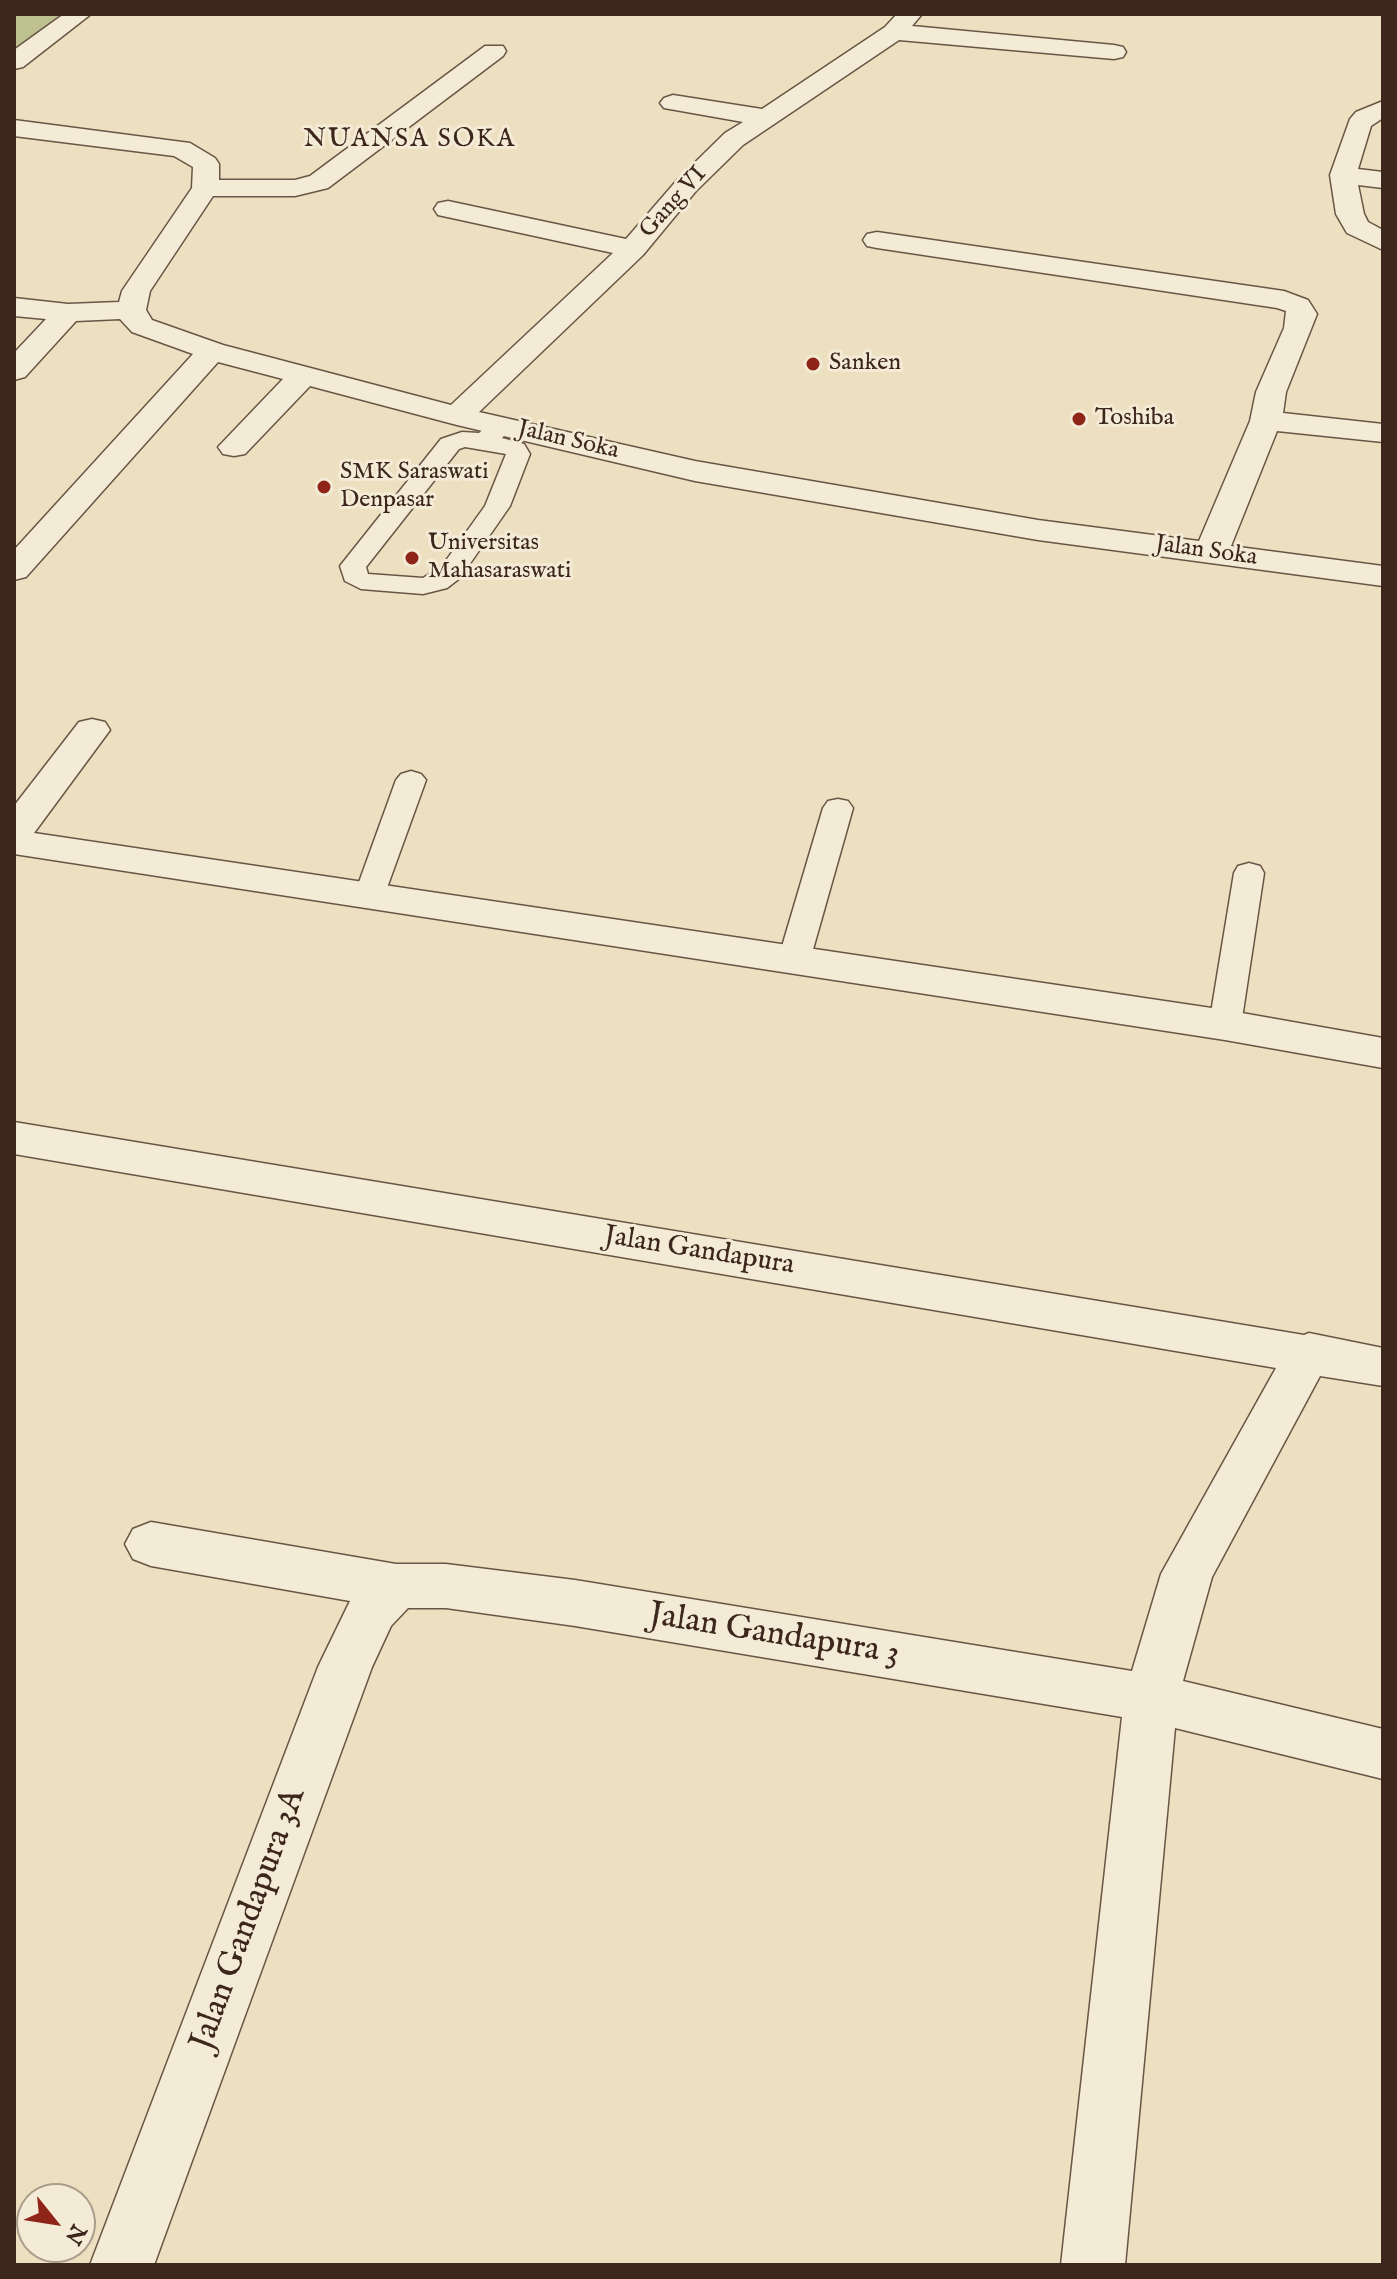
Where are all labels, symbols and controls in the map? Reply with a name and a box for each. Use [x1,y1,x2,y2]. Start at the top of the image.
district label: NUANSA SOKA [304,125,516,157]
street label: Gang VI [634,161,714,245]
place label: Sanken [829,350,901,378]
marker: Sanken [804,355,822,373]
place label: Toshiba [1095,405,1174,433]
marker: Toshiba [1070,410,1088,428]
street label: Jalan Soka [515,415,621,467]
place label: SMK Saraswati Denpasar [340,459,489,515]
marker: SMK Saraswati Denpasar [315,478,333,496]
place label: Universitas Mahasaraswati [428,530,571,586]
street label: Jalan Soka [1153,531,1259,573]
marker: Universitas Mahasaraswati [403,549,421,567]
street label: Jalan Gandapura [602,1220,796,1284]
street label: Jalan Gandapura 3 [646,1596,902,1676]
street label: Jalan Gandapura 3A [184,1783,316,2057]
north arrow [16,2183,96,2263]
text: N [58,2219,92,2249]

